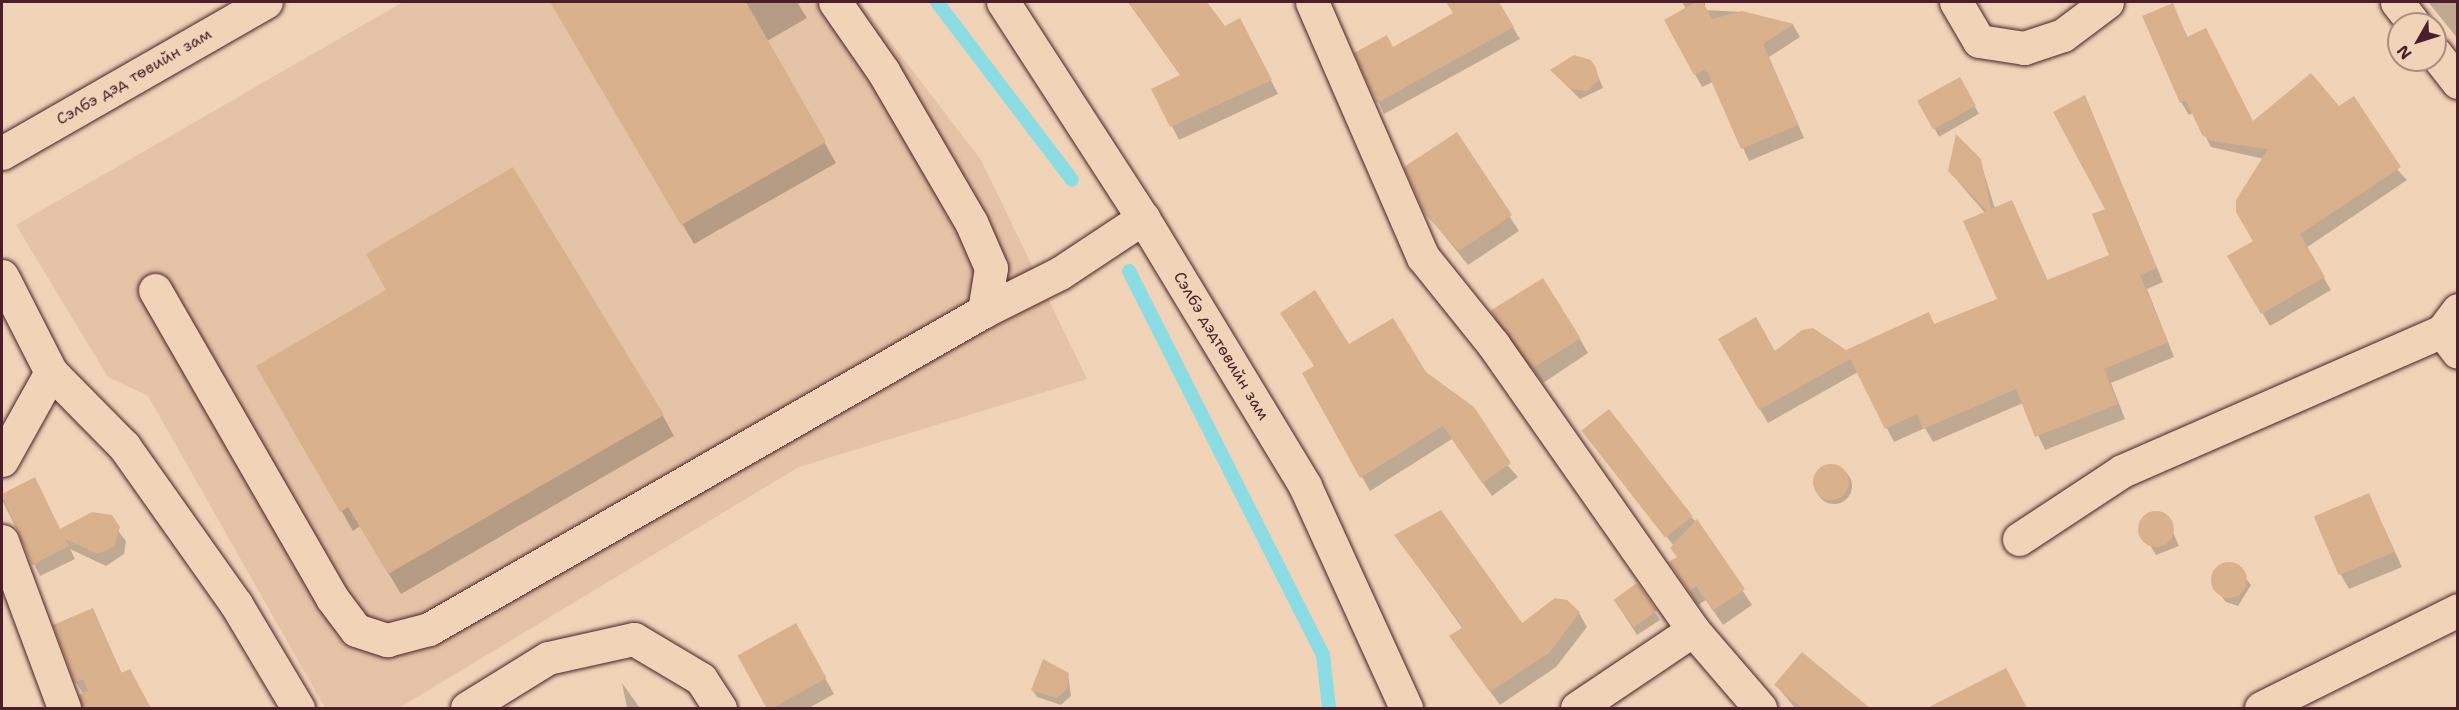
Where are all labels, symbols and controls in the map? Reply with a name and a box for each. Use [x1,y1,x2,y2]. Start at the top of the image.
north arrow [2387,12,2447,72]
street label: Сэлбэ дэд төвийн зам [53,25,215,129]
text: N [2392,41,2416,64]
street label: Сэлбэ дэдтөвийн зам [1169,268,1273,424]

